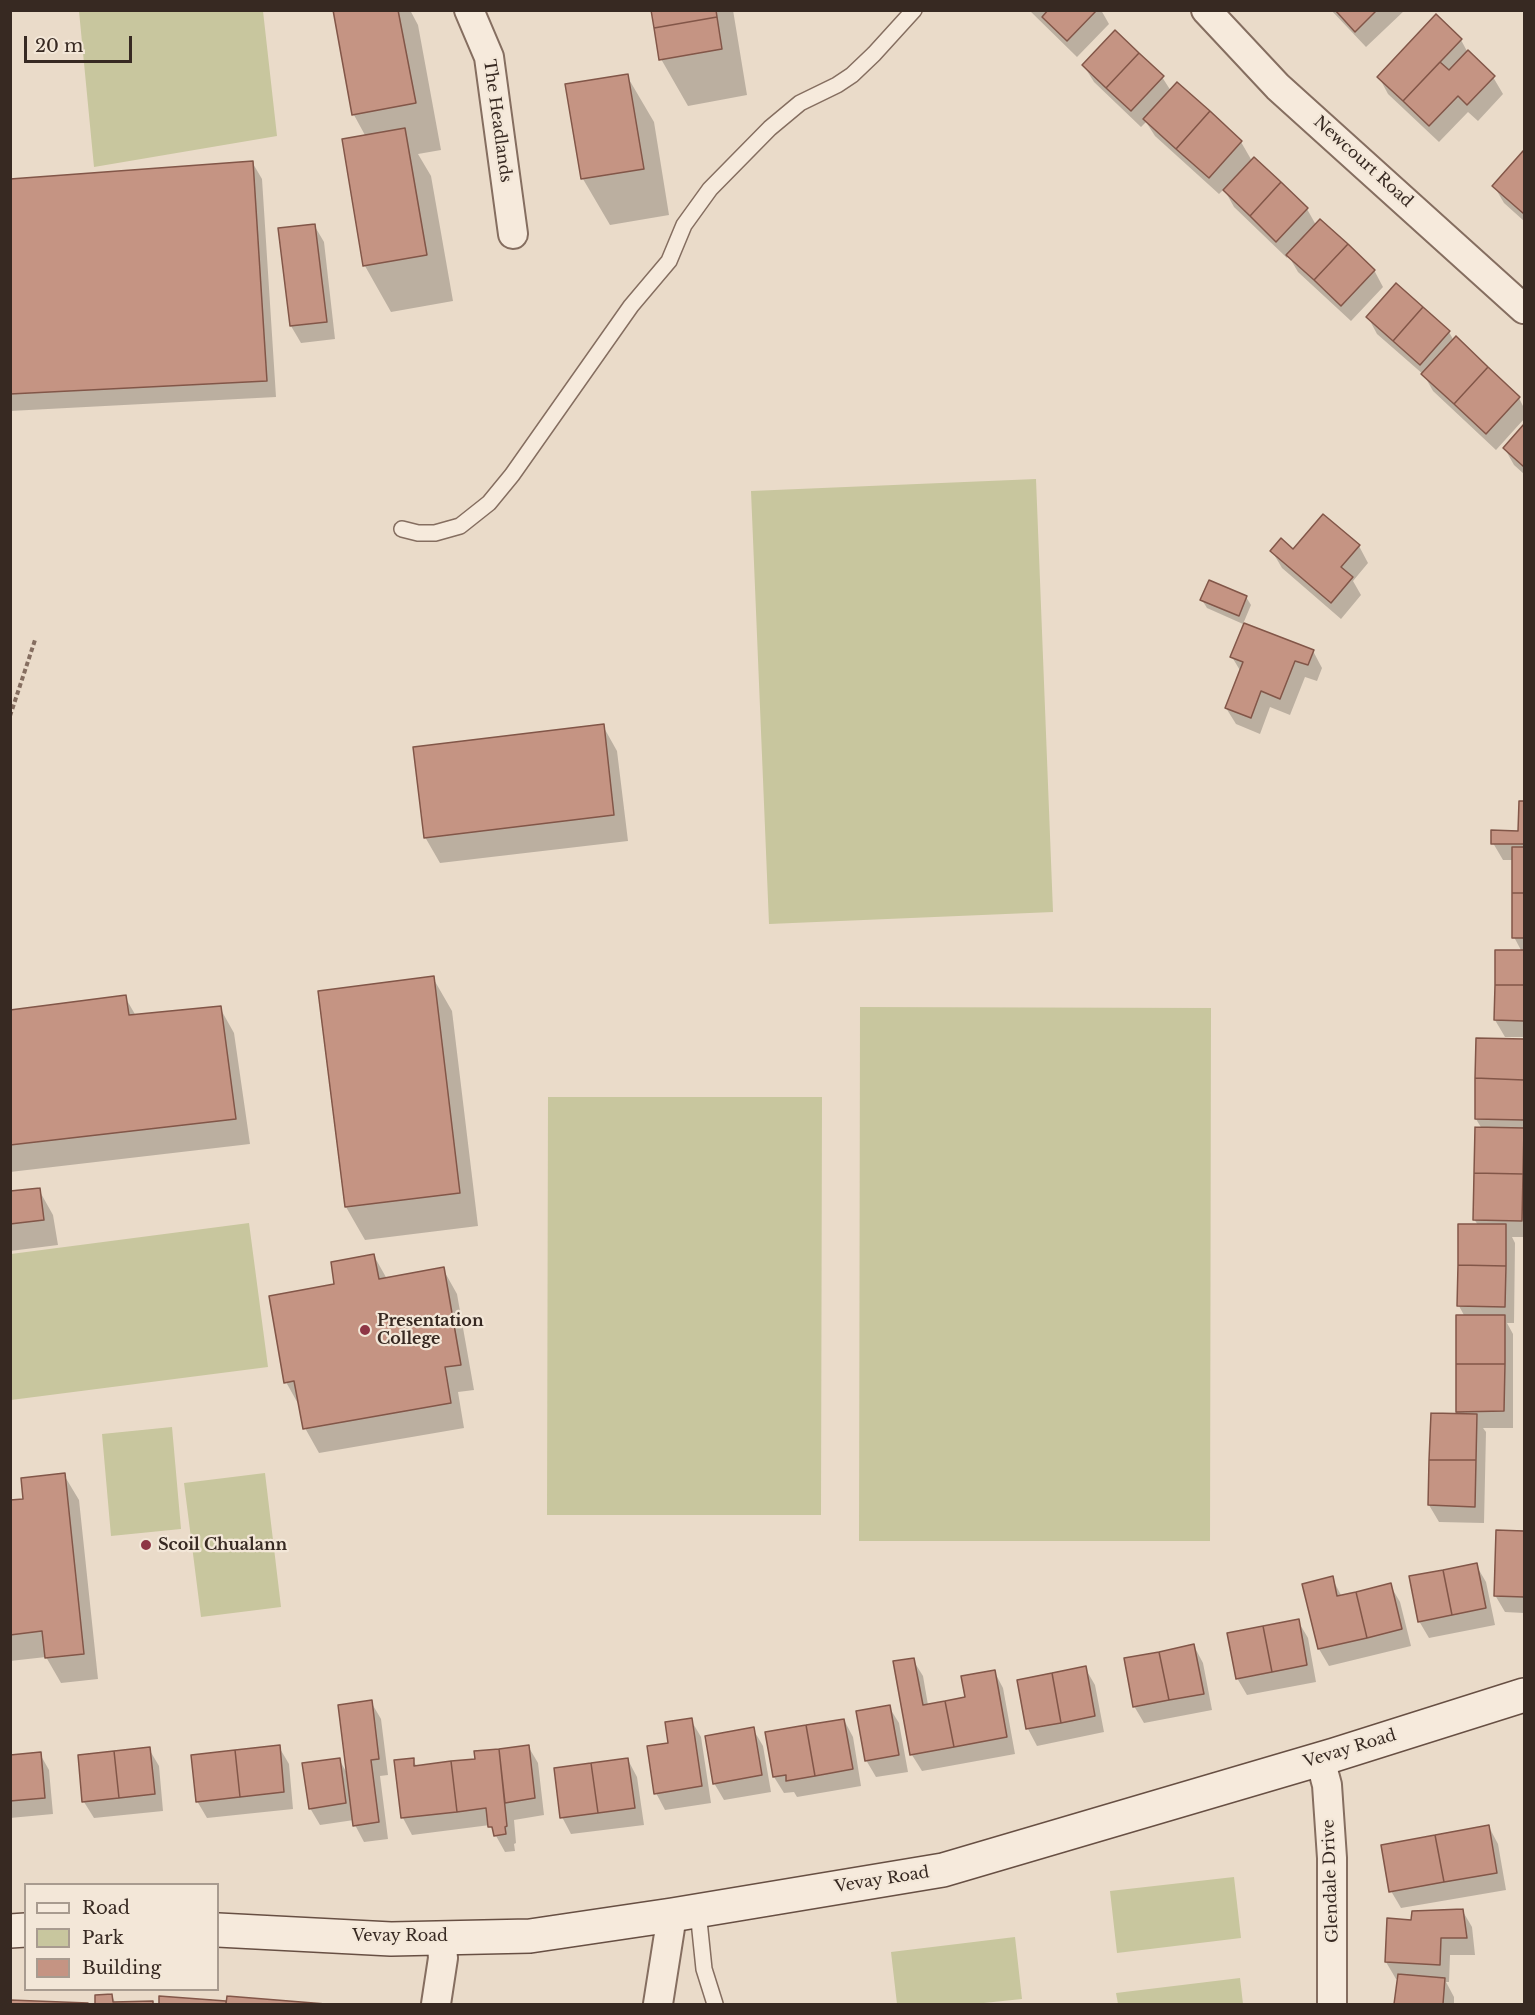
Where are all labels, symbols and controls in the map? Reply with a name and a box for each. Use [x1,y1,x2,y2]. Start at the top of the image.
scale bar [27,24,135,62]
text: 20 m [35,35,83,57]
street label: The Headlands [479,58,515,184]
street label: Newcourt Road [1309,112,1417,212]
place label: Presentation College [377,1311,484,1349]
marker: Presentation College [358,1323,372,1337]
place label: Scoil Chualann [158,1535,287,1555]
marker: Scoil Chualann [139,1538,153,1552]
street label: Vevay Road [1301,1726,1399,1772]
street label: Glendale Drive [1319,1819,1343,1943]
street label: Vevay Road [833,1863,931,1897]
legend [24,1883,219,1991]
text: Road [82,1897,130,1919]
street label: Vevay Road [352,1926,448,1946]
text: Park [82,1927,124,1949]
text: Building [82,1957,161,1979]

